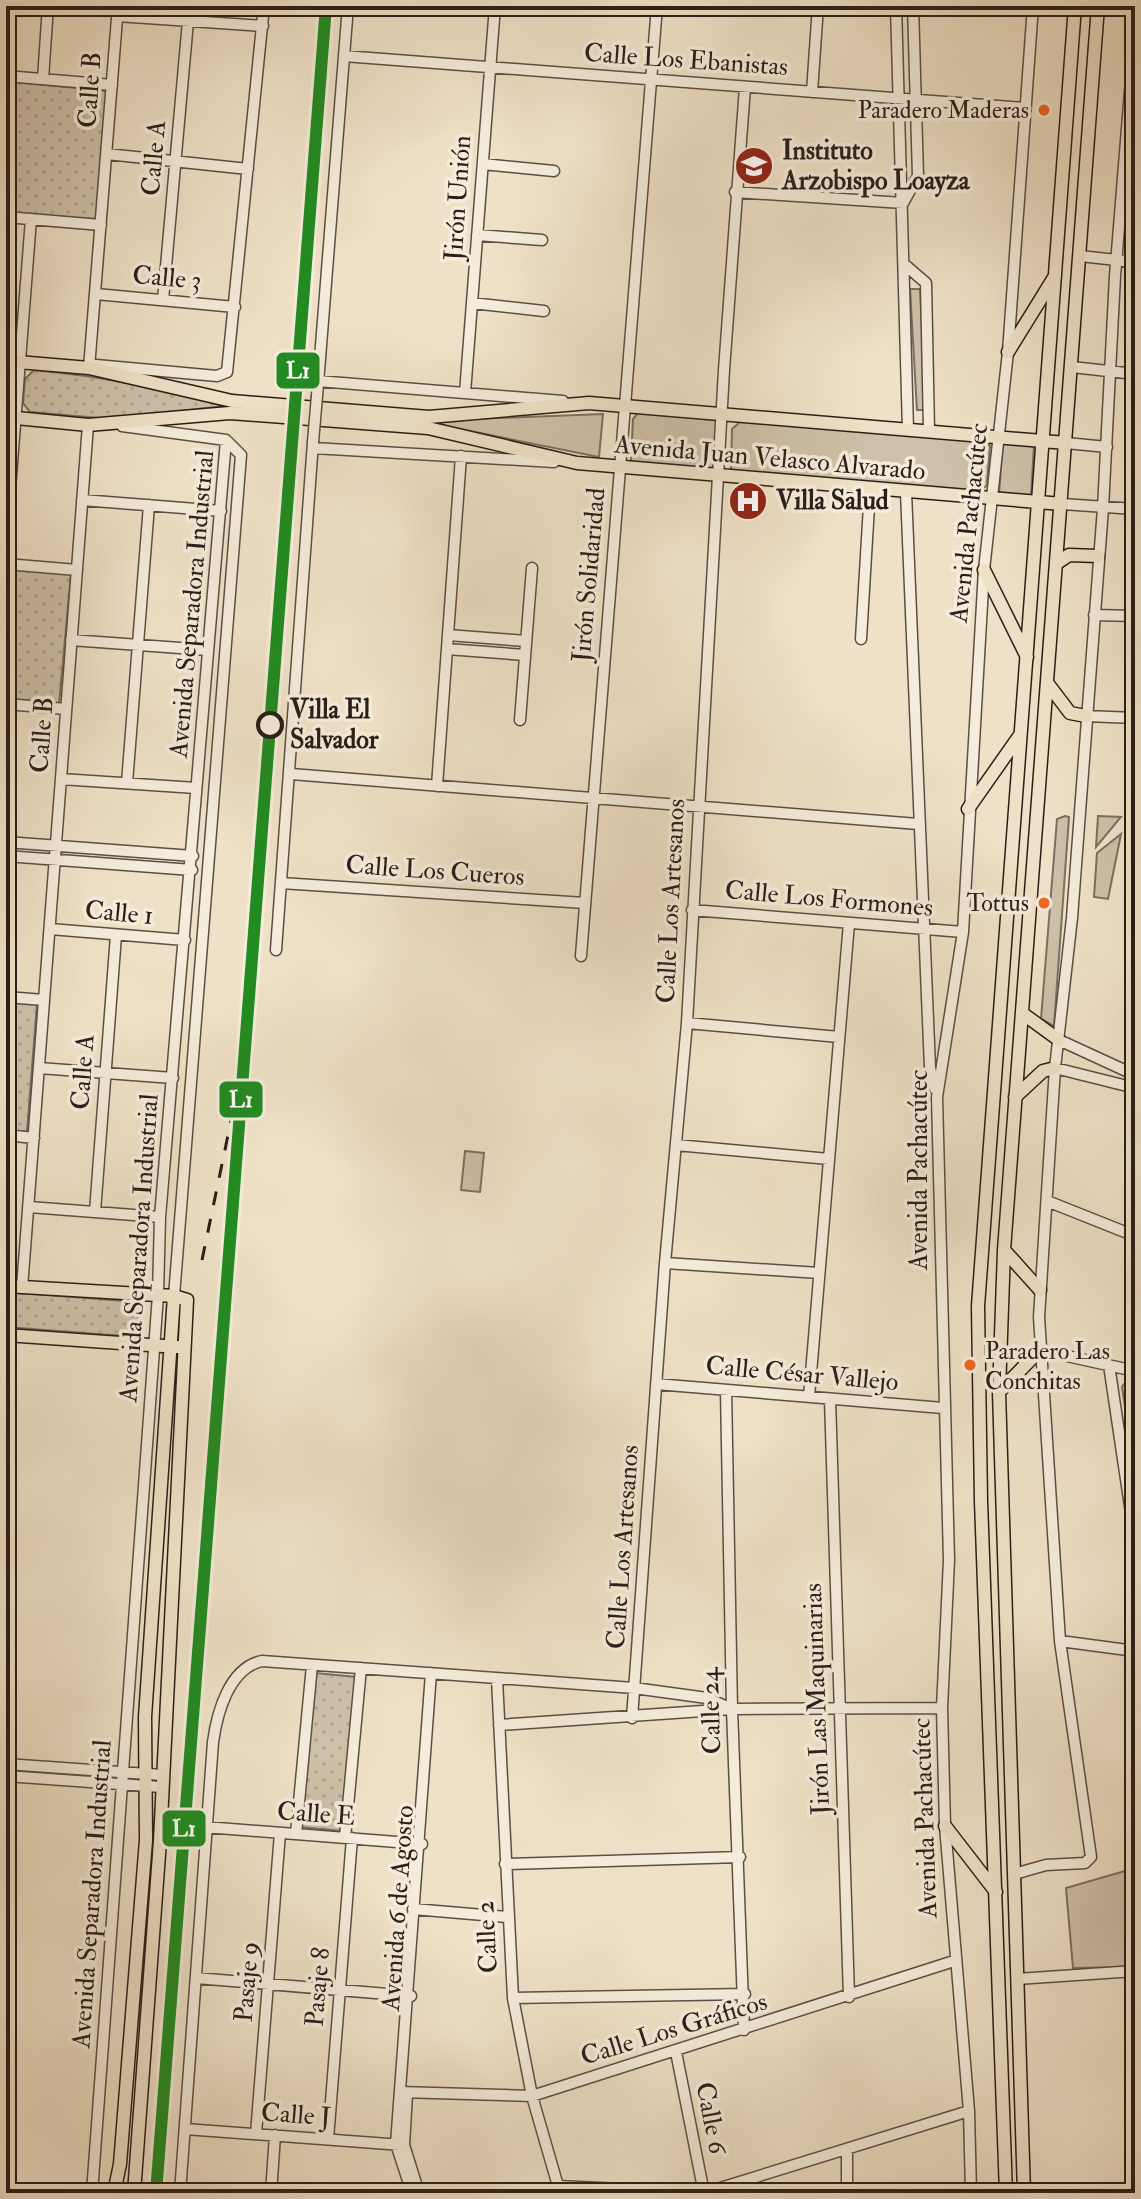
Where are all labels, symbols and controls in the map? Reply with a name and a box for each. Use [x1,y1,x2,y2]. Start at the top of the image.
street label: Calle Los Ebanistas [583,37,789,83]
street label: Calle B [71,51,109,129]
place label: Paradero Maderas [858,95,1029,126]
marker: Paradero Maderas [1036,102,1052,118]
street label: Calle A [135,118,173,197]
street label: Jirón Unión [438,134,478,263]
place label: Instituto Arzobispo Loayza [781,135,971,198]
school or university icon: Instituto Arzobispo Loayza [733,145,775,187]
street label: Calle 3 [131,259,203,297]
line badge: L1 [275,351,321,390]
text: L1 [286,357,310,385]
street label: Avenida Pachacútec [942,422,995,625]
street label: Avenida Juan Velasco Alvarado [612,428,927,488]
street label: Avenida Separadora Industrial [163,448,222,760]
hospital icon: Villa Salud [727,480,769,522]
place label: Villa Salud [775,485,889,517]
street label: Jirón Solidaridad [565,486,613,664]
place label: Villa El Salvador [289,694,379,756]
street label: Calle B [23,696,61,774]
marker: Villa El Salvador [257,712,283,738]
street label: Calle Los Artesanos [650,798,692,1004]
street label: Calle Los Cueros [344,849,526,893]
street label: Calle Los Formones [724,874,934,924]
place label: Tottus [967,888,1029,919]
street label: Calle 1 [84,894,154,932]
marker: Tottus [1036,895,1052,911]
street label: Calle A [64,1033,102,1111]
street label: Avenida Pachacútec [903,1070,935,1271]
line badge: L1 [218,1080,264,1119]
text: L1 [229,1086,253,1114]
street label: Avenida Separadora Industrial [112,1092,167,1404]
place label: Paradero Las Conchitas [985,1336,1110,1397]
street label: Calle César Vallejo [704,1350,900,1398]
marker: Paradero Las Conchitas [962,1357,978,1373]
street label: Calle Los Artesanos [600,1444,646,1650]
street label: Jirón Las Maquinarias [797,1582,837,1817]
street label: Calle 24 [693,1666,728,1755]
street label: Avenida Pachacútec [906,1717,945,1920]
street label: Avenida Separadora Industrial [65,1738,120,2050]
street label: Calle E [276,1795,356,1833]
street label: Avenida 6 de Agosto [375,1804,421,2013]
line badge: L1 [161,1809,207,1848]
text: L1 [172,1815,196,1843]
street label: Calle 2 [469,1900,505,1974]
street label: Pasaje 9 [228,1940,266,2024]
street label: Pasaje 8 [299,1946,337,2028]
street label: Calle Los Gráficos [577,1985,771,2073]
street label: Calle 6 [688,2079,734,2158]
street label: Calle J [260,2097,332,2133]

